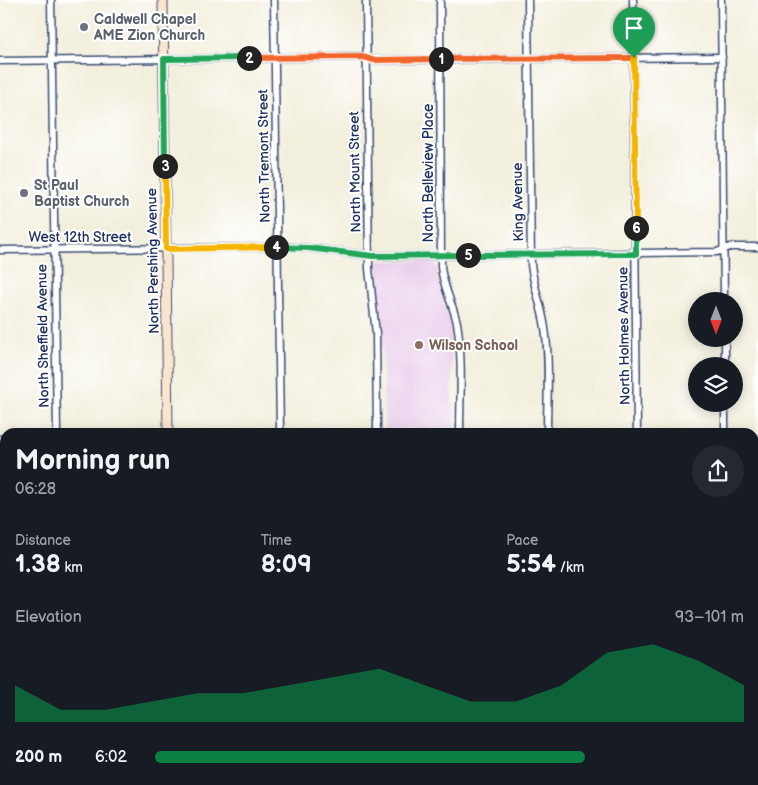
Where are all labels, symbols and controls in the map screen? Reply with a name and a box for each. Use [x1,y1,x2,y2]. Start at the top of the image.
pin [613,7,655,58]
place label: Caldwell Chapel AME Zion Church [93,11,205,44]
icon: arrive [620,14,648,42]
marker: Caldwell Chapel AME Zion Church [78,21,90,33]
pin: 2 [236,46,262,70]
pin: 1 [428,46,454,72]
text: 2 [245,50,254,67]
text: 1 [439,51,444,68]
street label: North Tremont Street [254,88,274,223]
street label: North Belleview Place [420,104,437,242]
street label: North Mount Street [345,110,365,233]
pin: 3 [152,154,178,178]
text: 3 [161,158,170,175]
street label: King Avenue [509,162,527,242]
place label: St Paul Baptist Church [34,177,129,210]
marker: St Paul Baptist Church [18,187,30,199]
street label: North Pershing Avenue [143,188,163,334]
pin: 6 [624,216,648,240]
text: 6 [632,220,641,237]
street label: West 12th Street [29,229,132,246]
pin: 4 [264,234,288,260]
text: 4 [272,239,281,256]
pin: 5 [456,242,480,268]
text: 5 [464,247,473,264]
street label: North Sheffield Avenue [33,264,53,408]
street label: North Holmes Avenue [614,267,634,405]
north arrow [688,292,742,348]
map controls [688,292,743,412]
place label: Wilson School [429,337,518,354]
marker: Wilson School [413,339,425,351]
button: layers [688,357,743,412]
text: Morning run [15,444,170,477]
button: share [692,445,744,497]
text: 06:28 [15,480,56,499]
text: Distance [15,532,71,549]
text: Time [261,532,292,549]
text: Pace [506,532,538,549]
text: 1.38 [15,549,61,580]
text: 8:09 [261,549,312,580]
text: 5:54 [506,549,556,580]
text: km [61,559,83,576]
text: /km [556,559,584,576]
text: Elevation [15,608,82,627]
text: 93–101 m [675,608,744,627]
text: 200 m [15,748,62,767]
text: 6:02 [95,748,127,767]

